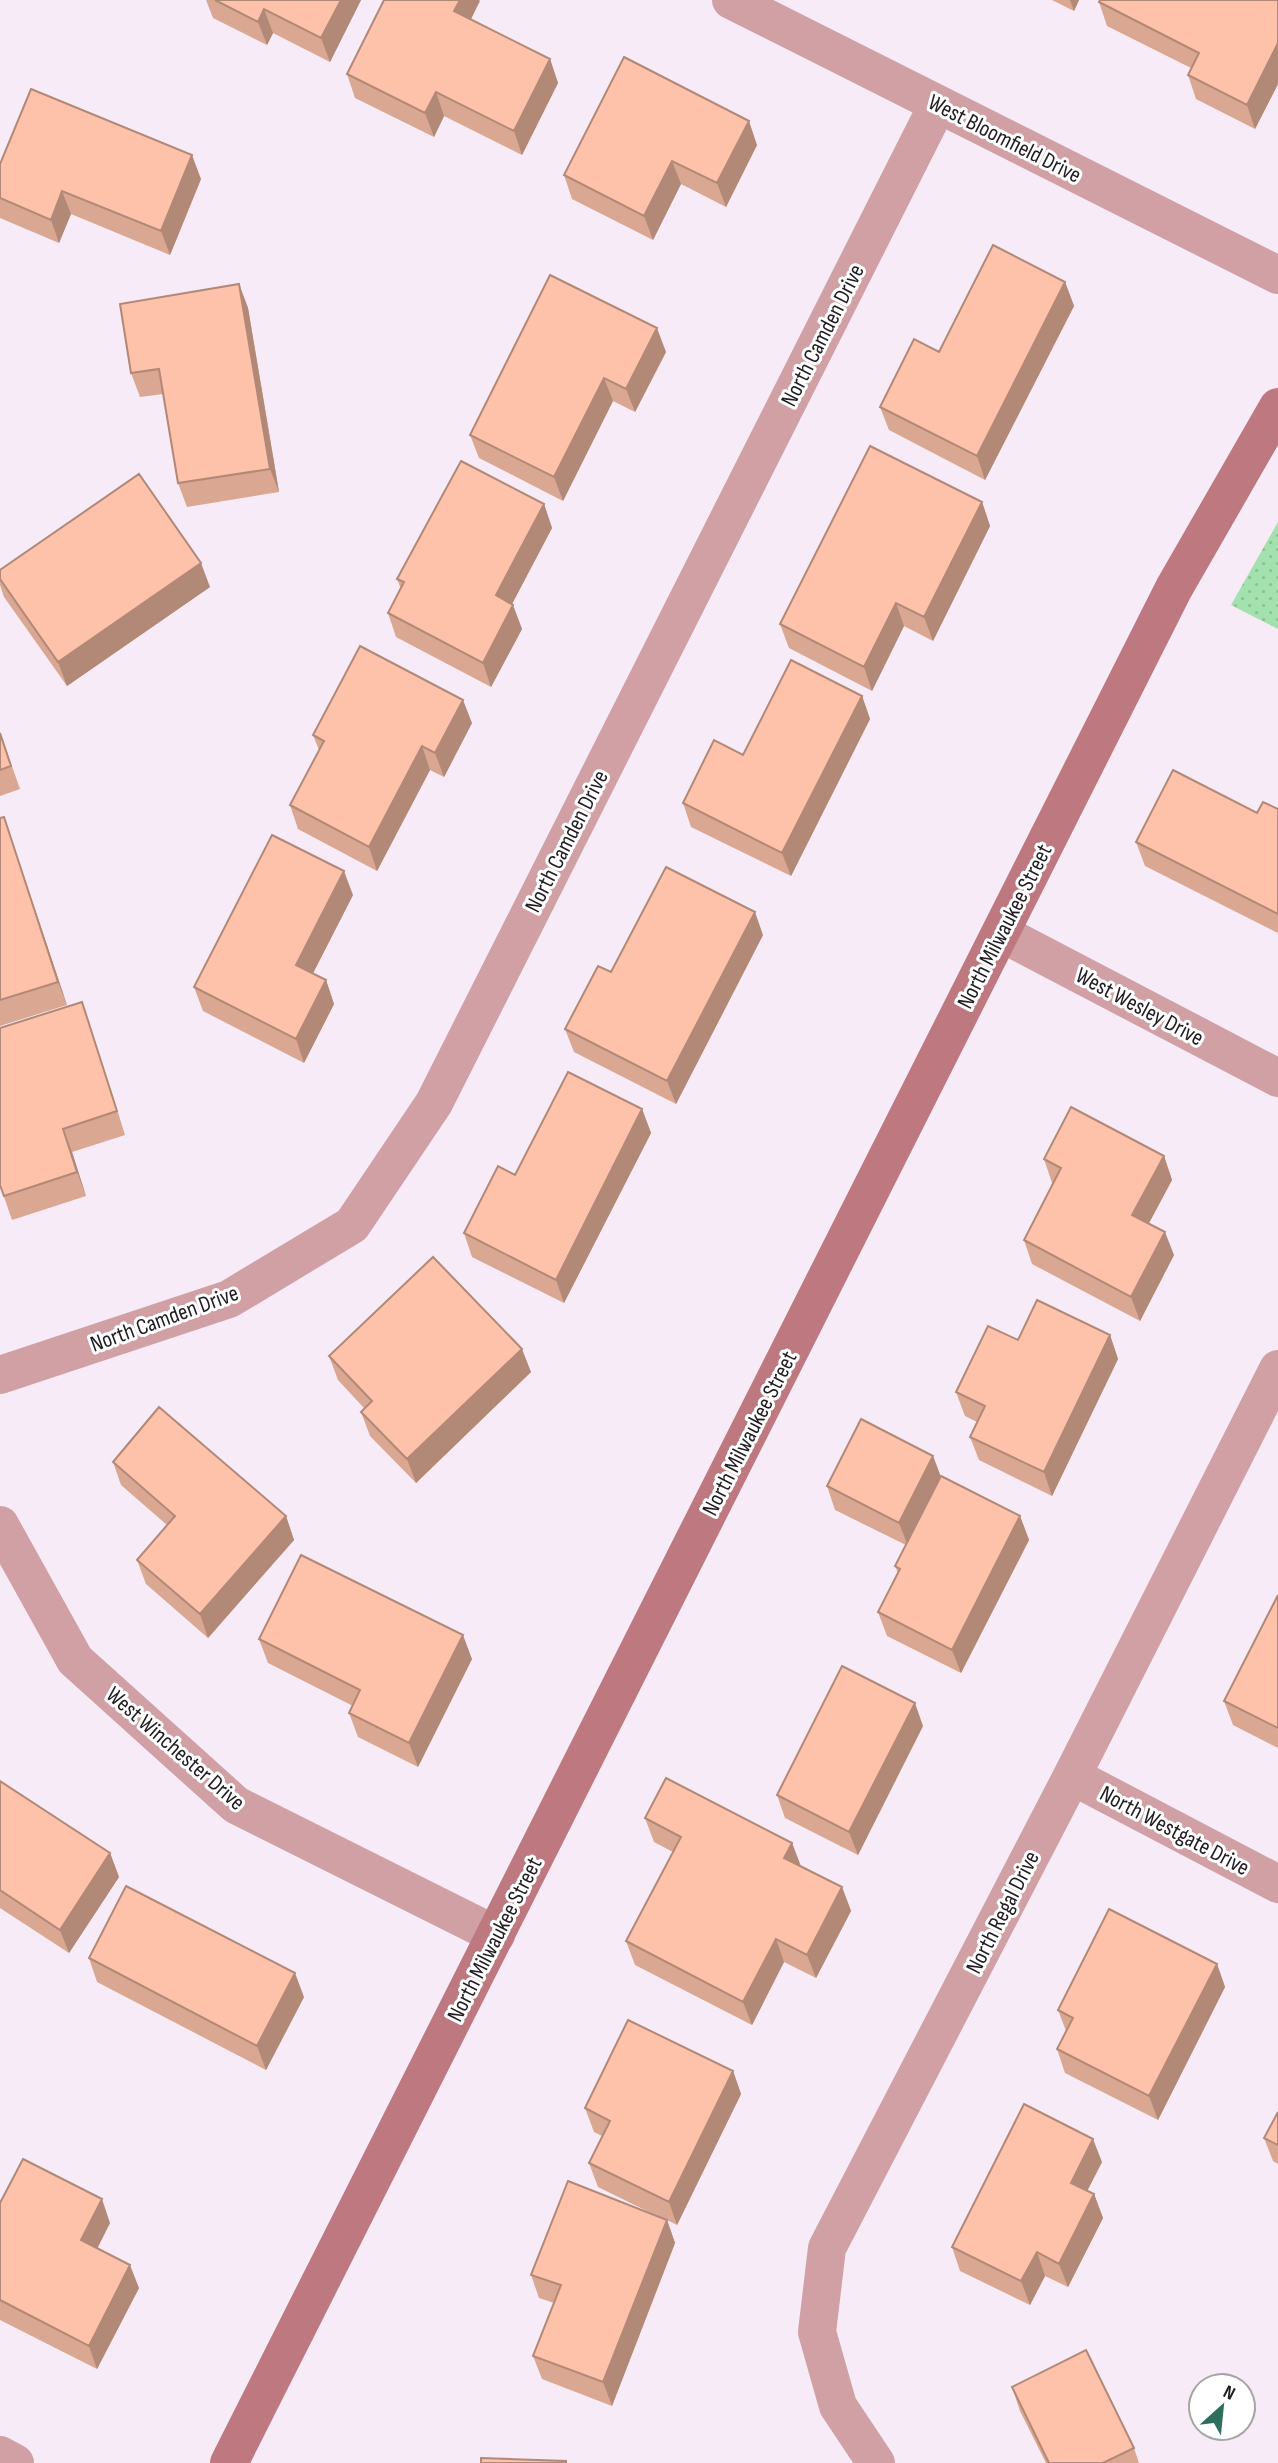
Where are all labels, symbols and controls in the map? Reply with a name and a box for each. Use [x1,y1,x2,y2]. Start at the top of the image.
street label: West Bloomfield Drive [923,88,1086,190]
street label: North Camden Drive [775,260,871,411]
street label: North Camden Drive [519,766,615,917]
street label: North Milwaukee Street [951,839,1058,1013]
street label: West Wesley Drive [1071,961,1208,1052]
street label: North Camden Drive [86,1279,242,1359]
street label: North Milwaukee Street [696,1346,803,1520]
street label: West Winchester Drive [100,1681,251,1817]
street label: North Westgate Drive [1095,1780,1254,1882]
street label: North Regal Drive [960,1846,1046,1979]
street label: North Milwaukee Street [441,1852,548,2026]
north arrow [1187,2372,1257,2442]
text: N [1219,2381,1239,2406]

